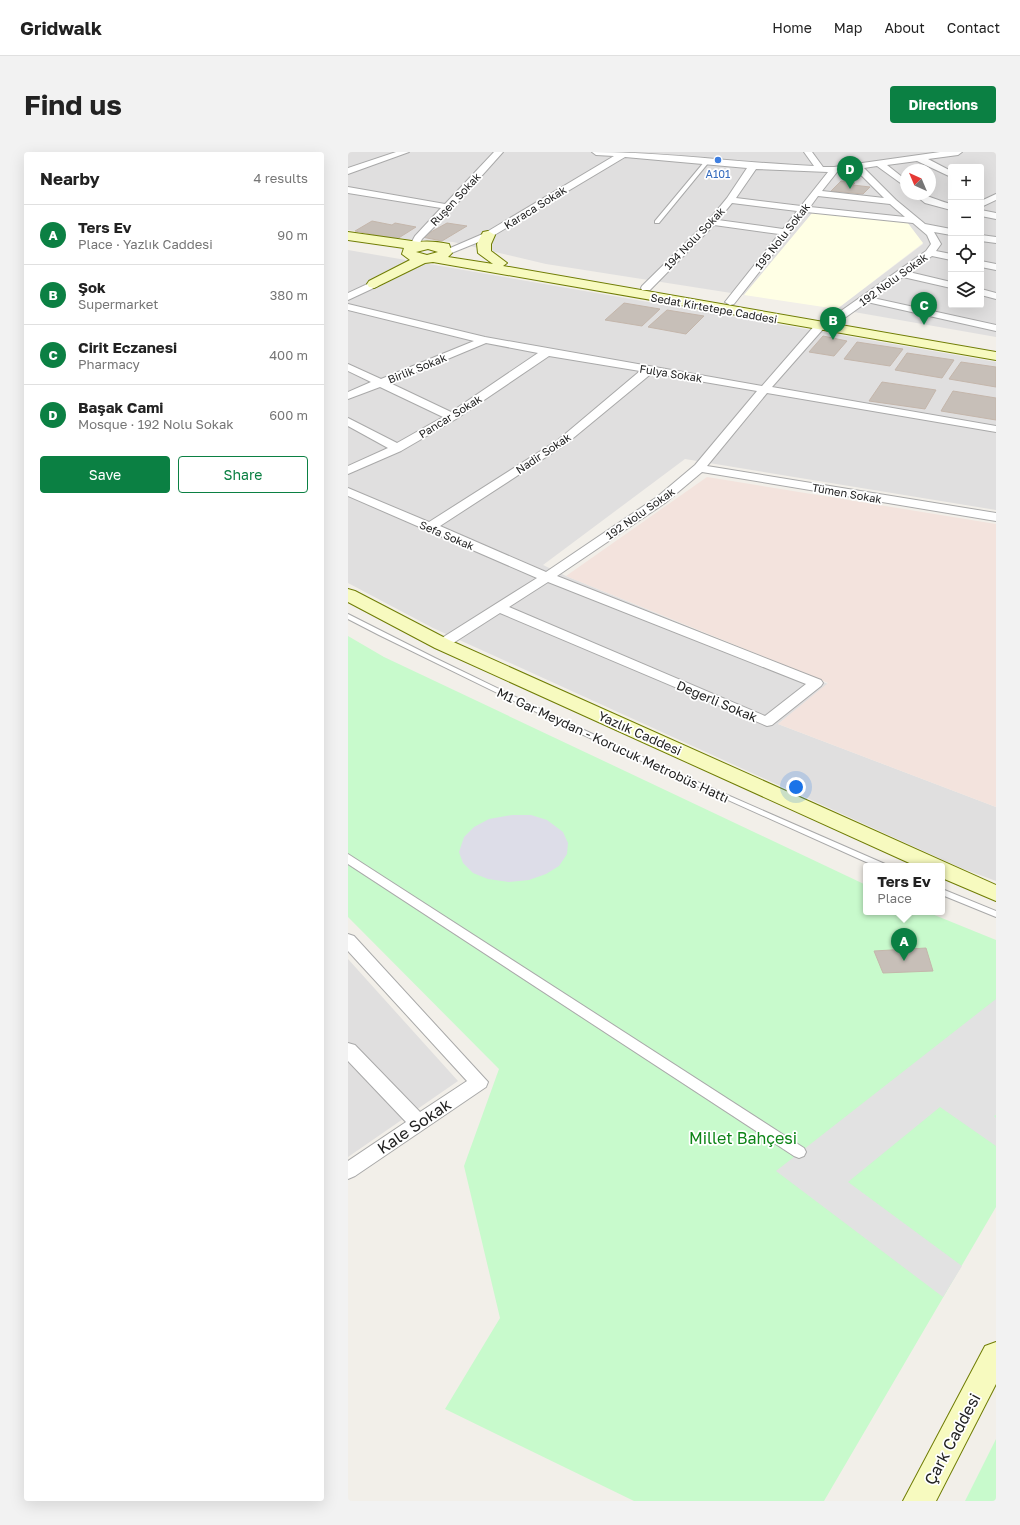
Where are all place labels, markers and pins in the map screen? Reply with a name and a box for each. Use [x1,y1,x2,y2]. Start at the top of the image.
marker: A101 [713,155,723,165]
pin: D [837,156,863,189]
place label: A101 [706,167,730,180]
pin: C [911,292,937,325]
pin: B [820,307,846,340]
pin: A [891,928,917,961]

